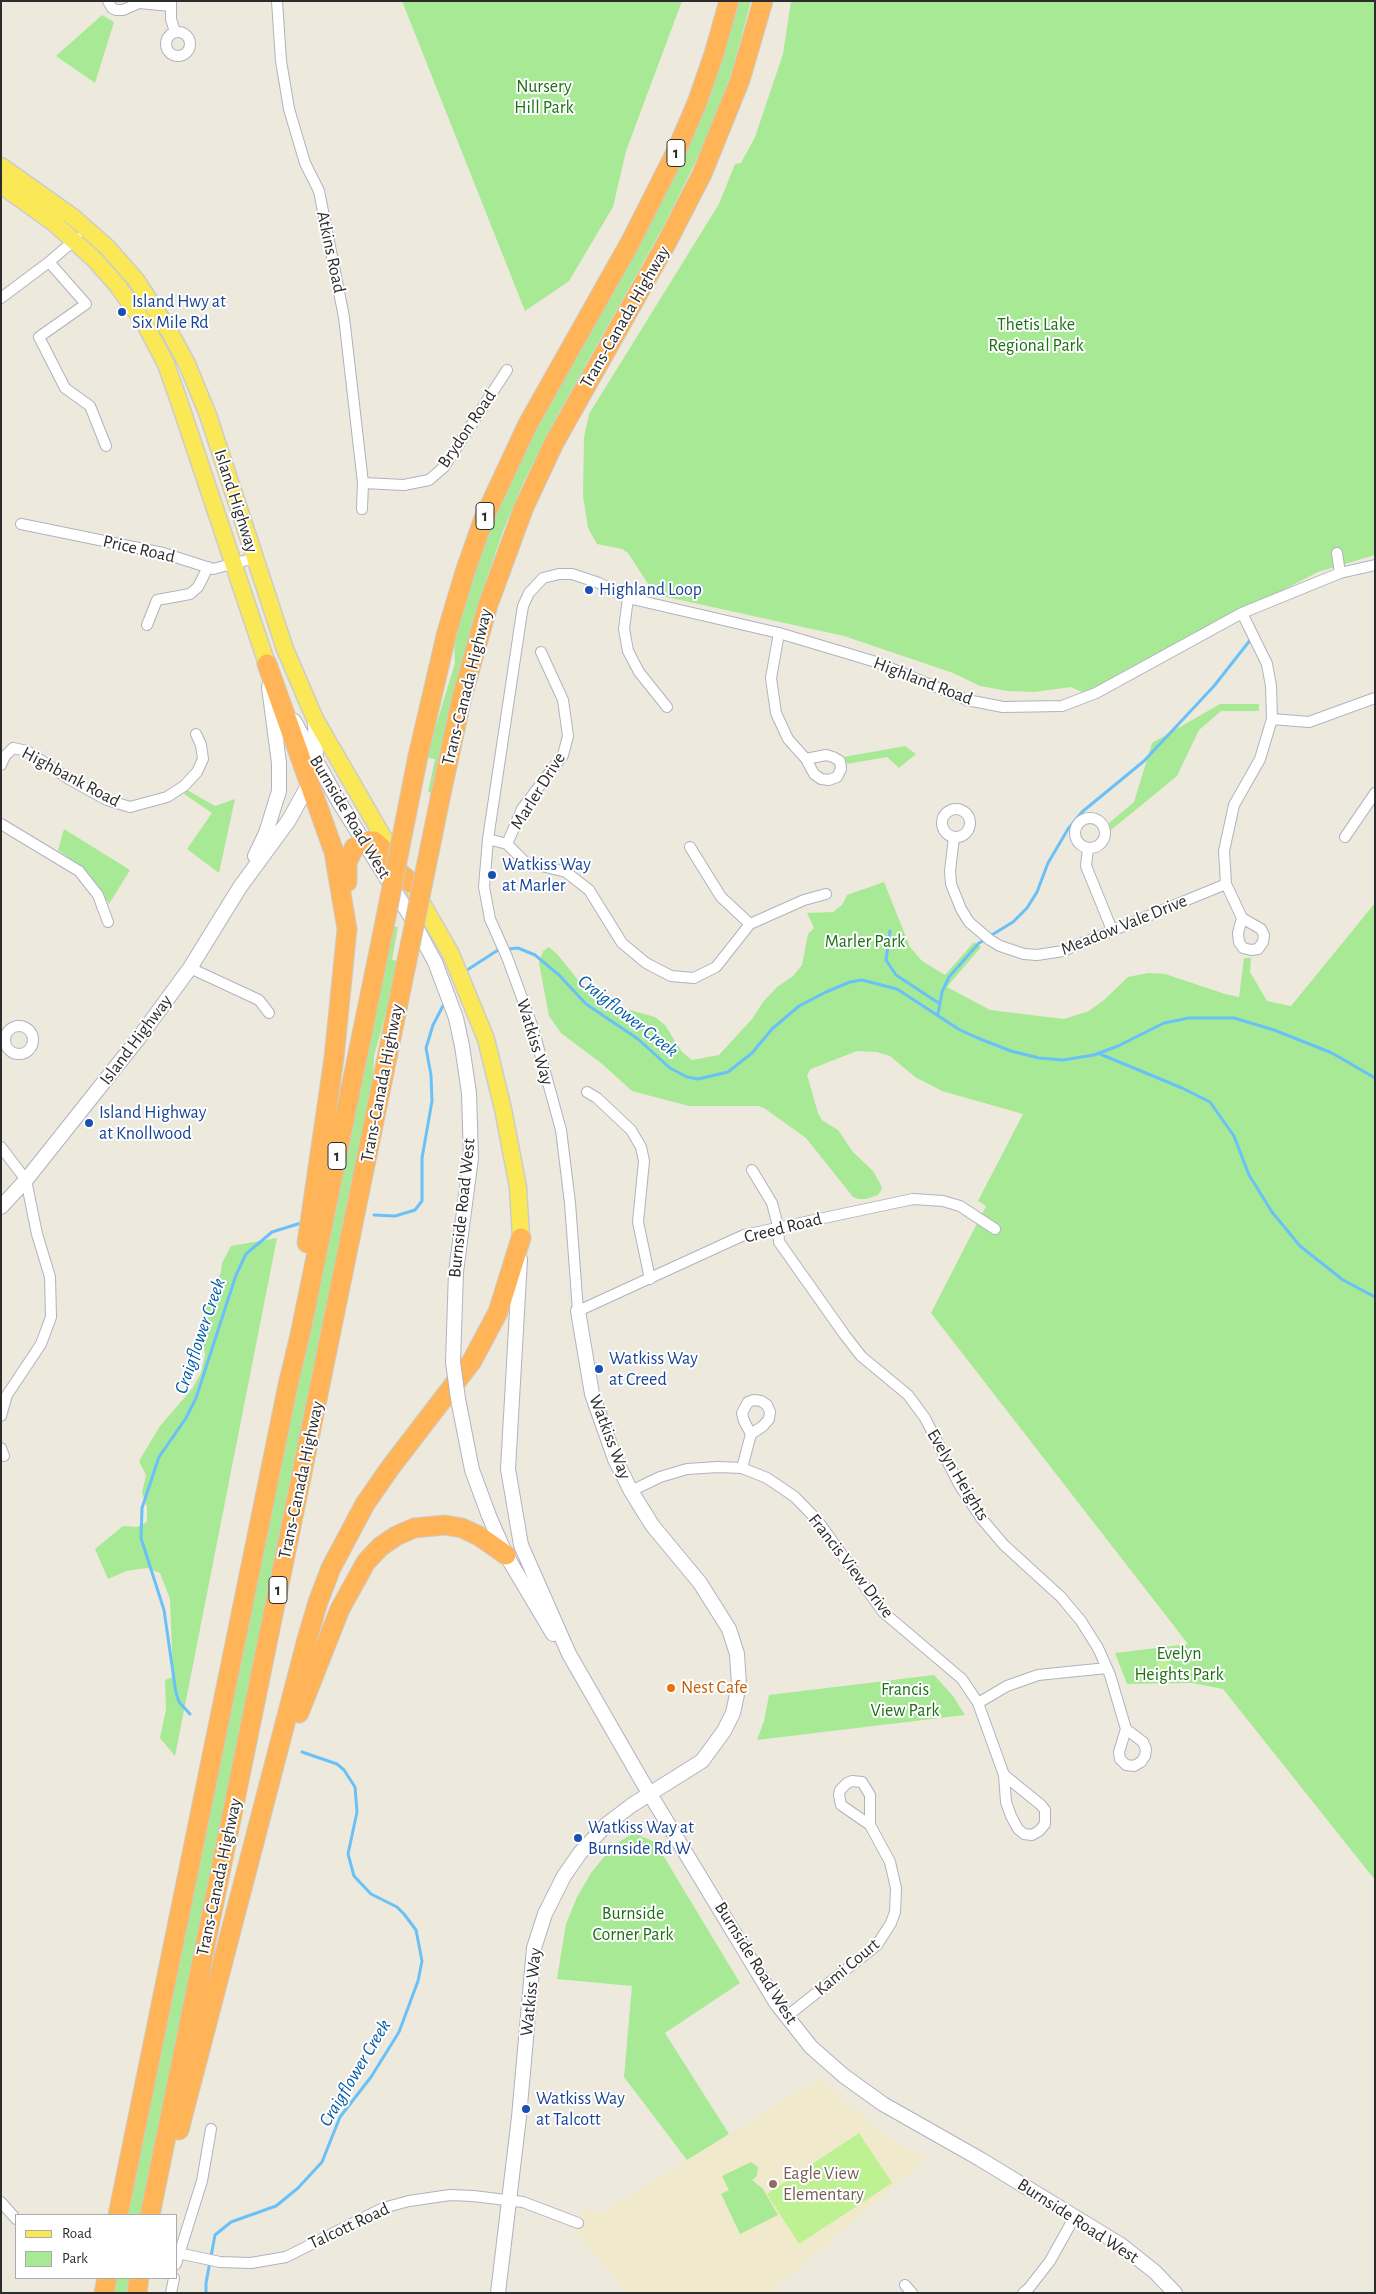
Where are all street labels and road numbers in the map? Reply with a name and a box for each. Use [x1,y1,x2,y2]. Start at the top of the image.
road number: 1 [667,140,685,167]
street label: Atkins Road [312,209,350,295]
street label: Trans-Canada Highway [575,242,675,392]
street label: Brydon Road [433,386,501,472]
street label: Island Highway [209,447,263,555]
road number: 1 [476,502,494,530]
street label: Price Road [101,530,177,568]
street label: Trans-Canada Highway [437,606,497,768]
street label: Highland Road [870,652,976,710]
street label: Highbank Road [18,742,124,812]
street label: Marler Drive [506,748,570,834]
street label: Burnside Road West [305,751,395,883]
street label: Meadow Vale Drive [1058,890,1190,960]
street label: Island Highway [95,991,177,1089]
street label: Watkiss Way [512,996,558,1088]
street label: Trans-Canada Highway [356,1002,408,1164]
street label: Burnside Road West [444,1137,480,1279]
road number: 1 [328,1142,346,1170]
street label: Creed Road [742,1208,824,1248]
street label: Watkiss Way [584,1392,636,1482]
street label: Trans-Canada Highway [274,1399,328,1561]
street label: Evelyn Heights [922,1425,994,1525]
street label: Francis View Drive [804,1510,898,1622]
road number: 1 [269,1576,287,1604]
street label: Trans-Canada Highway [192,1796,246,1958]
street label: Burnside Road West [710,1898,802,2028]
street label: Kami Court [810,1934,884,2000]
street label: Watkiss Way [516,1947,546,2037]
street label: Burnside Road West [1013,2174,1143,2268]
street label: Talcott Road [305,2198,393,2254]

